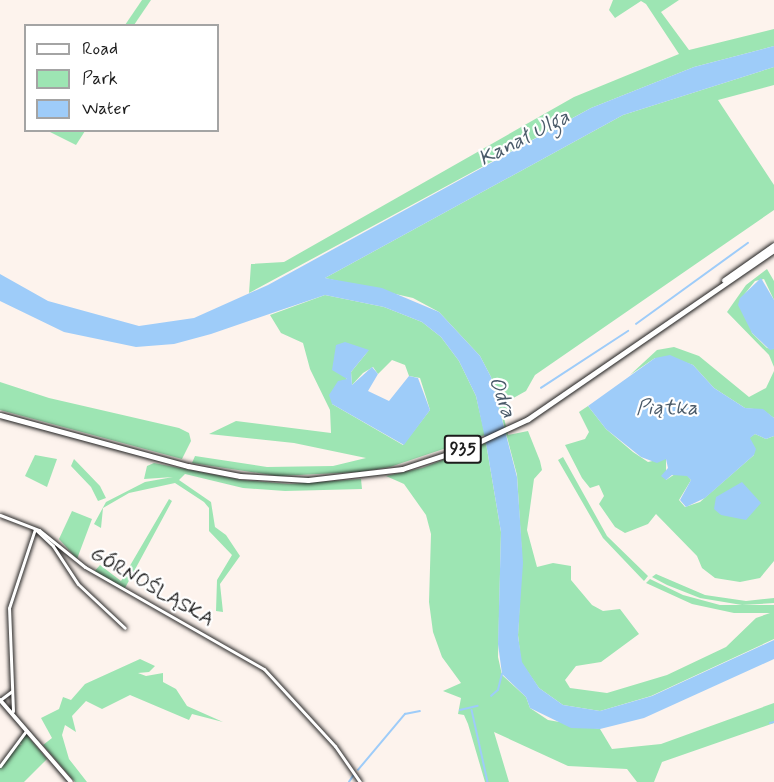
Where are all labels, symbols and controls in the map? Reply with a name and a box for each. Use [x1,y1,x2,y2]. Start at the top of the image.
legend [24,24,219,132]
text: Road [82,37,118,61]
text: Park [82,67,118,91]
text: Water [82,97,130,121]
water label: Kanał Ulga [474,104,574,172]
water label: Odra [483,373,521,421]
water label: Piątka [636,395,698,421]
road number: 935 [444,434,482,464]
street label: GÓRNOŚLĄSKA [86,542,218,632]

